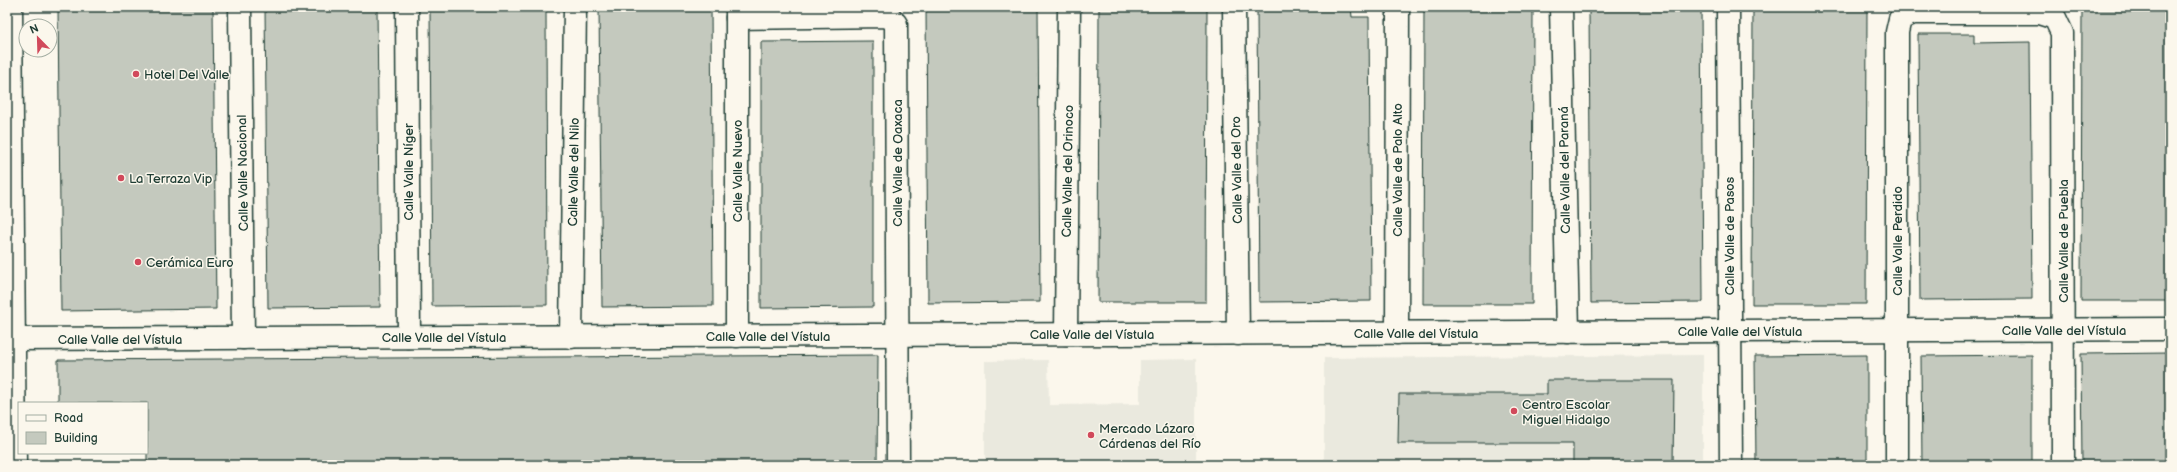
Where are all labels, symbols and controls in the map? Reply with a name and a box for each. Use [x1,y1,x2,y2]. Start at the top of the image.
north arrow [18,18,58,58]
text: N [28,22,41,37]
place label: Hotel Del Valle [144,67,230,83]
marker: Hotel Del Valle [131,69,141,79]
street label: Calle Valle de Oaxaca [890,99,906,227]
street label: Calle Valle de Palo Alto [1390,103,1406,237]
street label: Calle Valle del Orinoco [1059,105,1077,237]
street label: Calle Valle del Paraná [1556,106,1574,234]
street label: Calle Valle Nacional [234,115,252,231]
street label: Calle Valle del Oro [1228,116,1246,224]
street label: Calle Valle del Nilo [565,117,583,227]
street label: Calle Valle Nuevo [730,120,746,222]
street label: Calle Valle Níger [401,123,417,221]
place label: La Terraza Vip [129,171,212,187]
marker: La Terraza Vip [116,173,126,183]
street label: Calle Valle de Pasos [1722,176,1738,295]
street label: Calle Valle de Puebla [2056,179,2072,303]
street label: Calle Valle Perdido [1890,186,1906,296]
place label: Cerámica Euro [146,255,234,271]
marker: Cerámica Euro [133,257,143,267]
street label: Calle Valle del Vístula [2002,323,2126,339]
street label: Calle Valle del Vístula [1678,324,1802,340]
street label: Calle Valle del Vístula [1354,326,1478,342]
street label: Calle Valle del Vístula [1030,327,1154,343]
street label: Calle Valle del Vístula [706,329,830,345]
street label: Calle Valle del Vístula [382,330,506,346]
street label: Calle Valle del Vístula [58,332,182,348]
place label: Centro Escolar Miguel Hidalgo [1522,397,1610,428]
legend [18,402,148,454]
marker: Centro Escolar Miguel Hidalgo [1509,406,1519,416]
text: Road [54,411,83,426]
place label: Mercado Lázaro Cárdenas del Río [1099,421,1201,452]
marker: Mercado Lázaro Cárdenas del Río [1086,430,1096,440]
text: Building [54,431,98,446]

